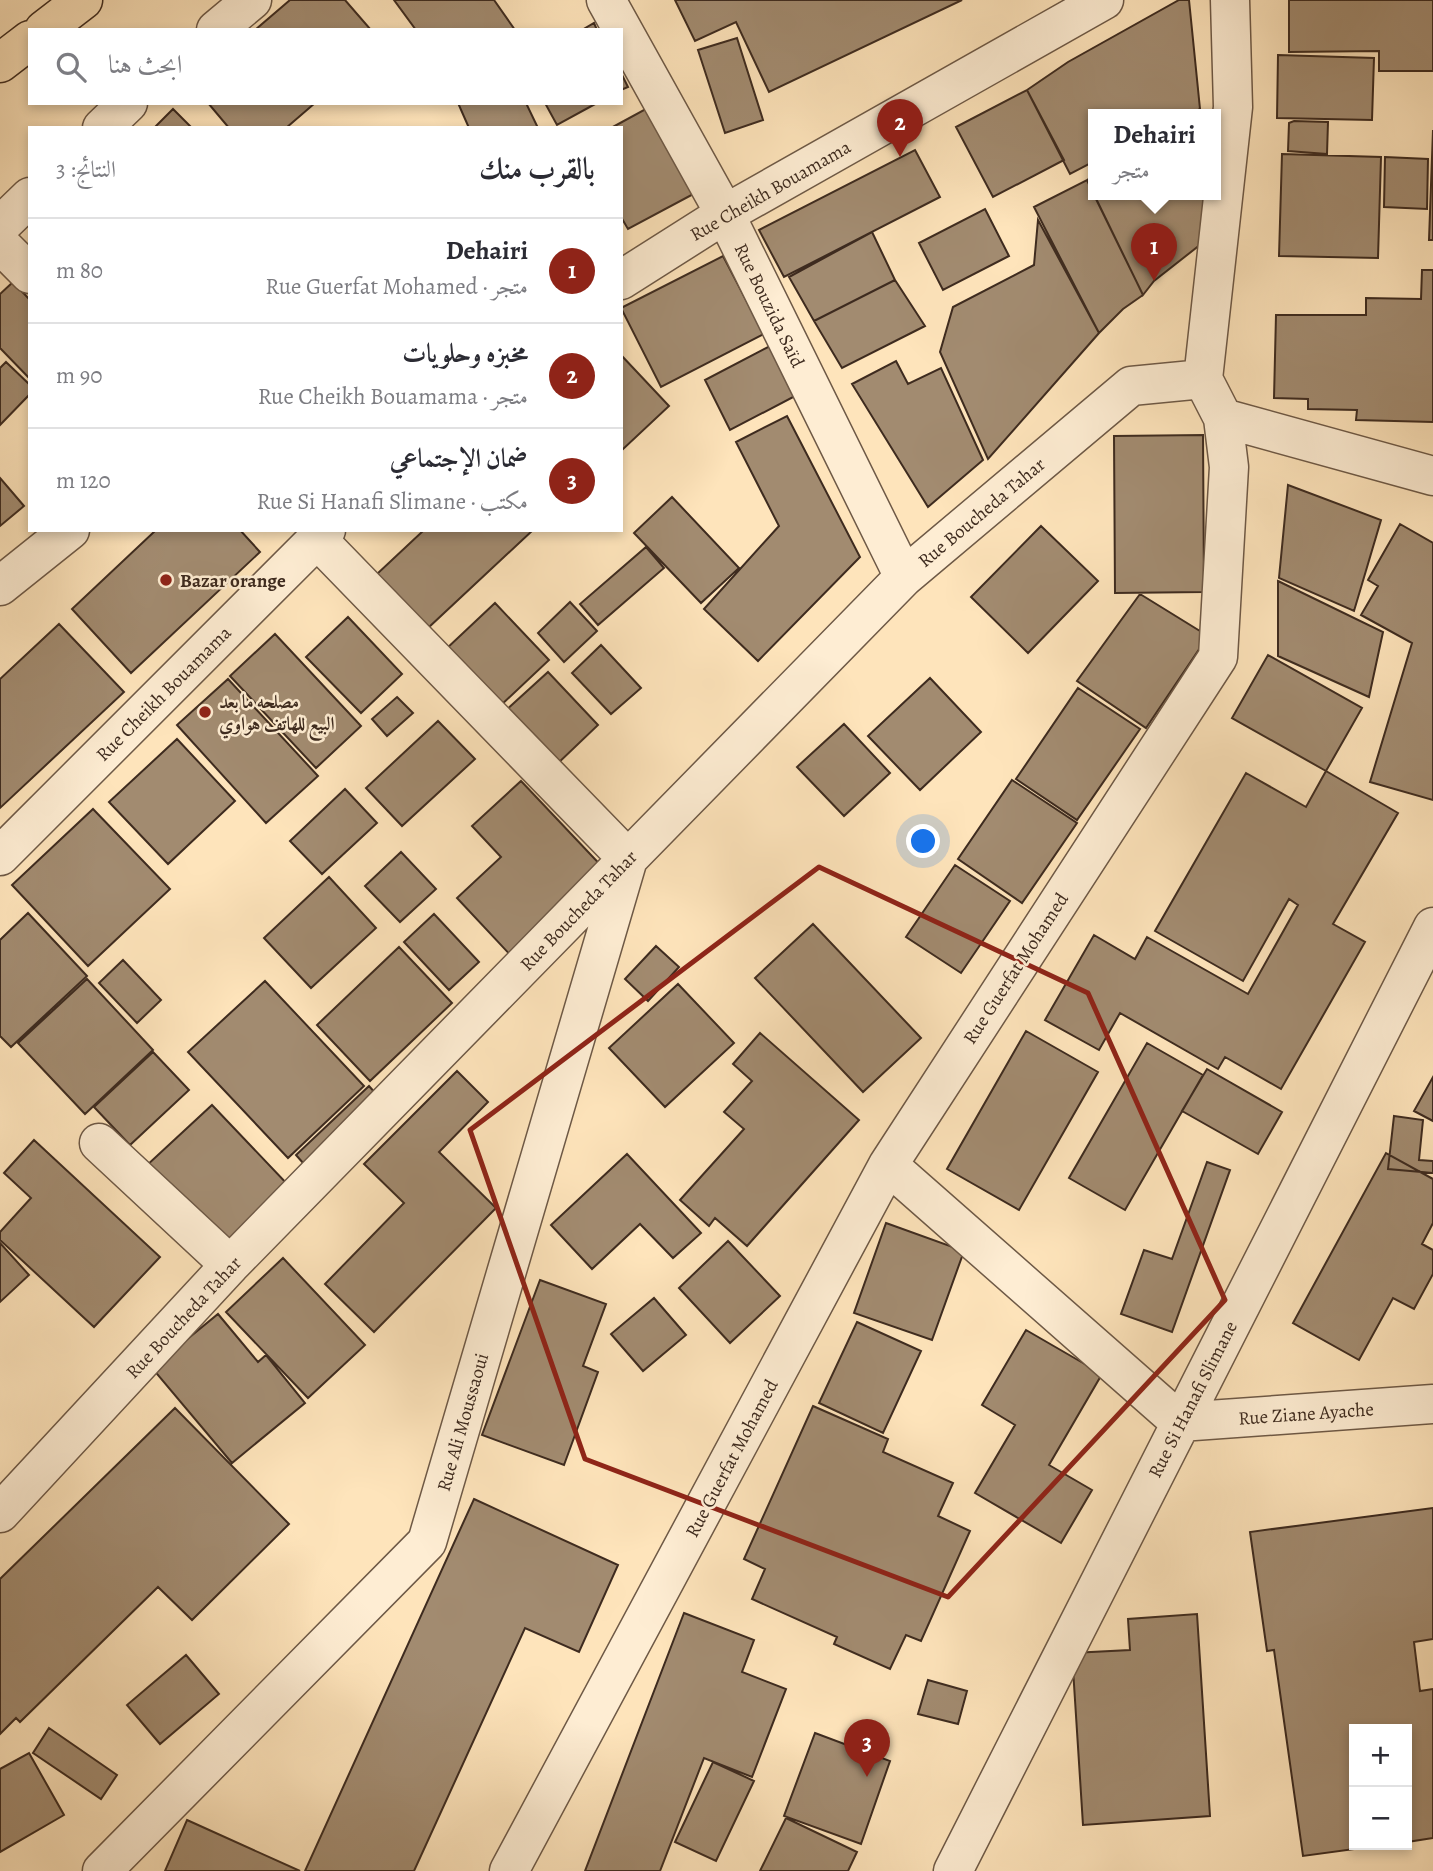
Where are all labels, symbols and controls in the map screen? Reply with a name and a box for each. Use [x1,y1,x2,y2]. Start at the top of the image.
search box [28,28,623,105]
text: ابحث هنا [108,47,183,82]
icon: search [52,48,90,86]
pin: 2 [877,99,923,157]
popup [1088,109,1221,200]
text: Dehairi [1113,117,1196,152]
street label: Rue Cheikh Bouamama [685,134,856,248]
text: بالقرب منك [479,149,595,189]
text: النتائج: 3 [56,154,116,185]
text: متجر [1113,155,1150,186]
pin: 1 [1131,223,1177,281]
text: Dehairi [446,233,528,268]
street label: Rue Bouzida Saïd [728,239,811,373]
text: 80 m [56,255,103,286]
text: 1 [568,255,576,286]
text: متجر · Rue Guerfat Mohamed [265,271,528,302]
text: مخبزه وحلويات [402,336,528,371]
text: 90 m [56,360,102,391]
text: 2 [566,360,578,391]
text: متجر · Rue Cheikh Bouamama [258,381,528,412]
text: ضمان الإجتماعي [390,441,528,476]
street label: Rue Boucheda Tahar [913,452,1051,574]
text: 120 m [56,465,111,496]
text: 3 [567,465,577,496]
text: مكتب · Rue Si Hanafi Slimane [256,486,528,517]
place label: Bazar orange [180,568,286,594]
marker: Bazar orange [158,572,174,588]
street label: Rue Cheikh Bouamama [90,620,237,767]
place label: مصلحه ما بعد البيع للهاتف هواوي [219,689,335,741]
marker: مصلحه ما بعد البيع للهاتف هواوي [197,704,213,720]
your location [906,824,940,858]
street label: Rue Boucheda Tahar [514,845,643,977]
street label: Rue Guerfat Mohamed [957,887,1075,1049]
street label: Rue Boucheda Tahar [120,1251,247,1385]
street label: Rue Si Hanafi Slimane [1142,1316,1244,1482]
street label: Rue Ali Moussaoui [431,1350,495,1494]
street label: Rue Guerfat Mohamed [679,1374,785,1542]
street label: Rue Ziane Ayache [1237,1396,1375,1432]
pin: 3 [844,1719,890,1777]
map controls [1349,1724,1412,1850]
button: + [1349,1724,1412,1787]
button: − [1349,1787,1412,1850]

